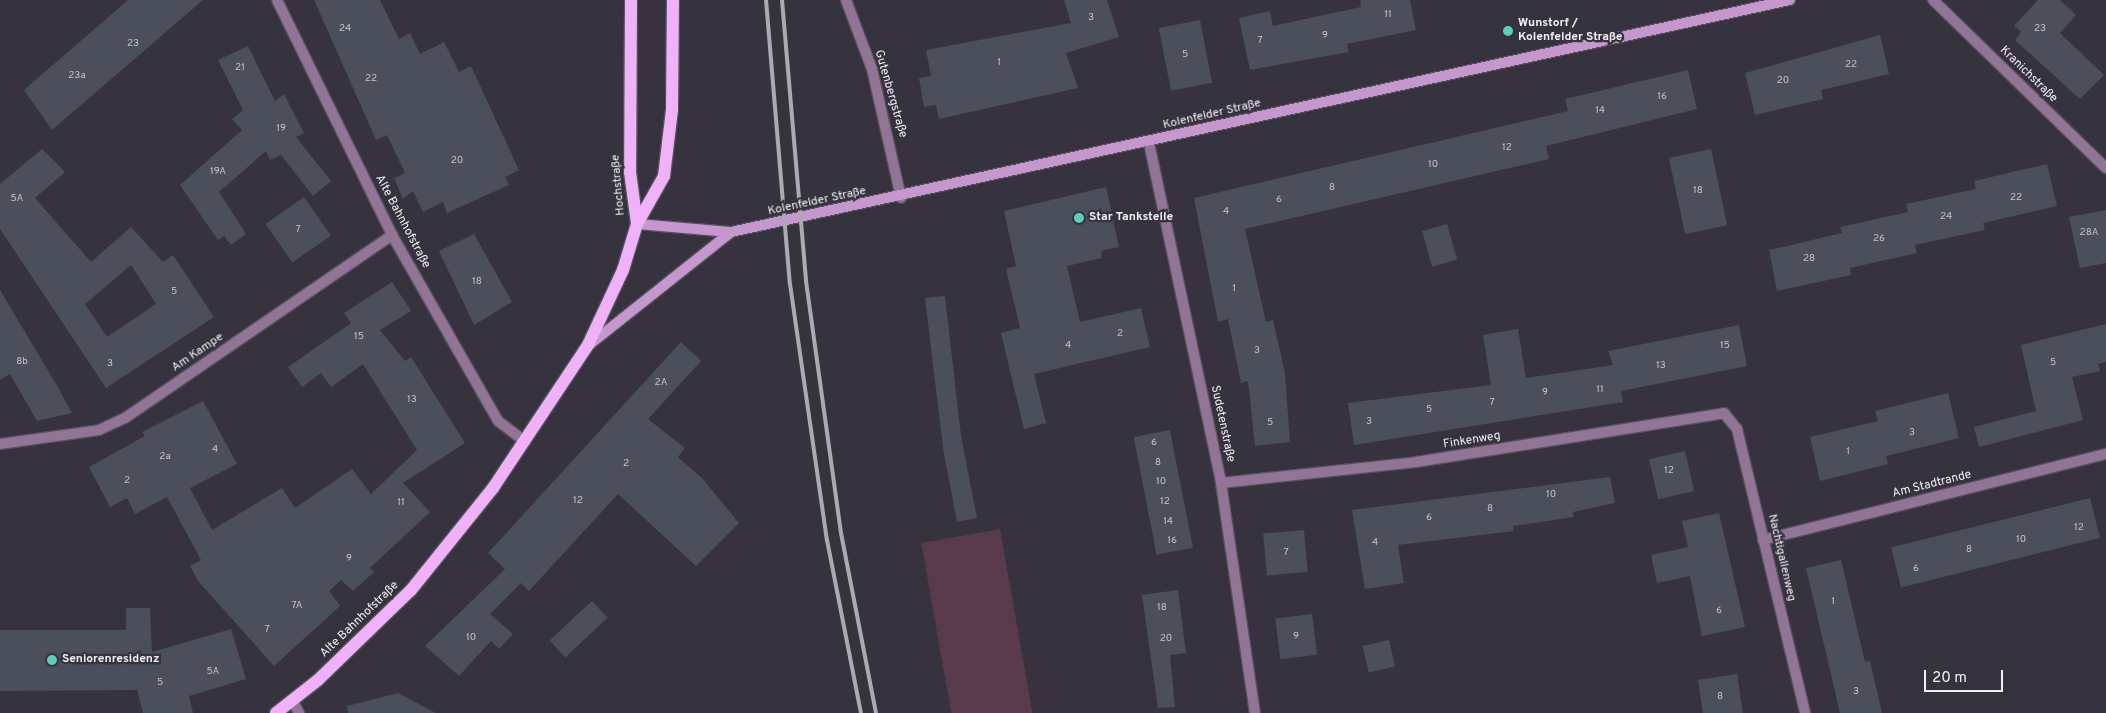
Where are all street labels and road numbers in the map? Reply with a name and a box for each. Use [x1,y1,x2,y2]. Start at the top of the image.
street label: Kranichstraße [1996,44,2060,106]
street label: Gutenbergstraße [871,48,909,140]
street label: Kolenfelder Straße [1162,97,1262,133]
street label: Hochstraße [609,154,629,216]
street label: Alte Bahnhofstraße [371,173,433,271]
street label: Kolenfelder Straße [767,185,867,219]
street label: Am Kampe [169,331,227,375]
street label: Sudetenstraße [1207,384,1237,464]
street label: Finkenweg [1442,429,1502,453]
street label: Am Stadtrande [1891,468,1973,502]
street label: Nachtigallenweg [1764,513,1798,603]
street label: Alte Bahnhofstraße [318,579,402,661]

